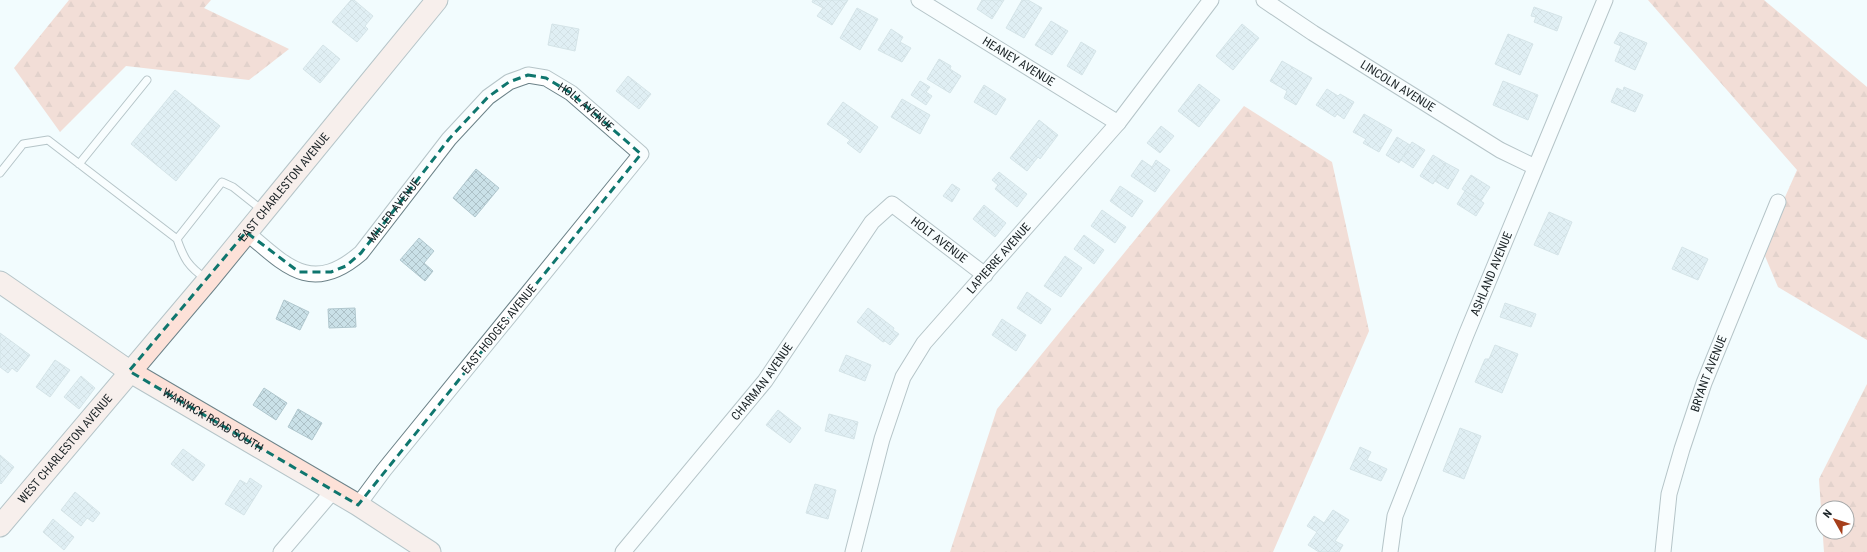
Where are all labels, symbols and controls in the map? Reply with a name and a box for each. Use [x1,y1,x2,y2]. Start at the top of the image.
street label: HEANEY AVENUE [980,34,1057,89]
street label: LINCOLN AVENUE [1358,57,1438,115]
street label: HOLL AVENUE [555,80,616,134]
street label: EAST CHARLESTON AVENUE [235,130,332,244]
street label: MILLER AVENUE [365,175,423,245]
street label: HOLT AVENUE [908,214,970,266]
street label: LAPIERRE AVENUE [964,220,1033,296]
street label: ASHLAND AVENUE [1468,230,1515,318]
street label: EAST HODGES AVENUE [459,282,539,376]
street label: BRYANT AVENUE [1688,333,1730,414]
street label: CHARMAN AVENUE [728,340,796,423]
street label: WARWICK ROAD SOUTH [160,385,266,455]
street label: WEST CHARLESTON AVENUE [15,391,115,506]
north arrow [1815,500,1855,540]
text: N [1820,507,1835,521]

